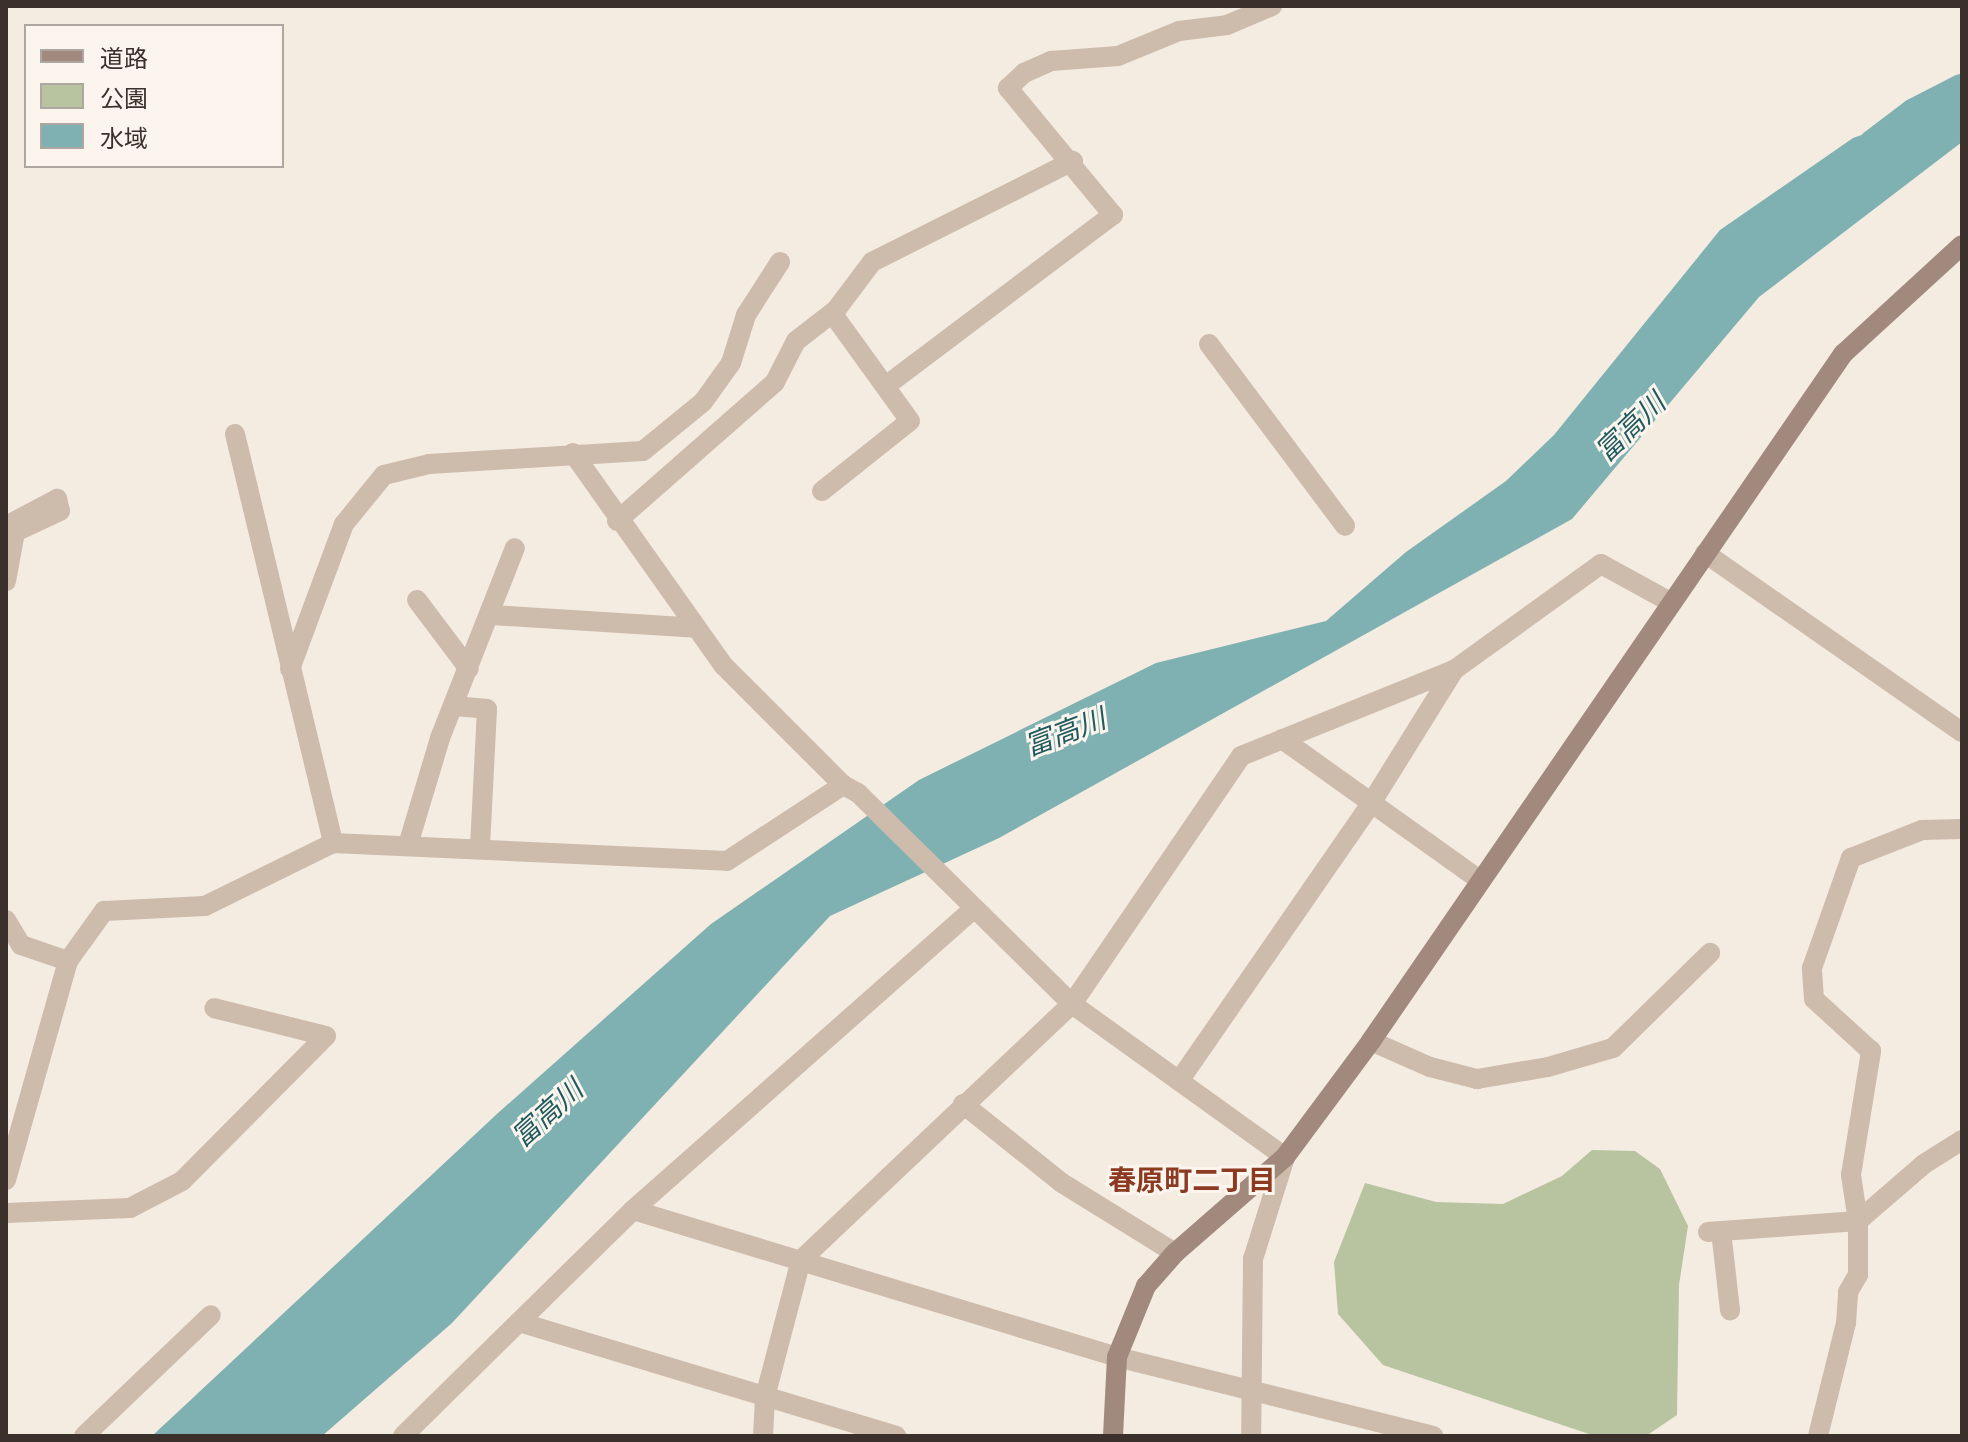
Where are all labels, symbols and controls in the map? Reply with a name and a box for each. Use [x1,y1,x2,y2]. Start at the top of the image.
legend [24,24,284,168]
text: 道路 [100,42,148,74]
text: 公園 [100,82,148,114]
text: 水域 [100,122,148,154]
water label: 富高川 [1588,386,1672,468]
water label: 富高川 [1020,701,1110,763]
water label: 富高川 [505,1072,589,1154]
district label: 春原町二丁目 [1108,1163,1276,1197]

